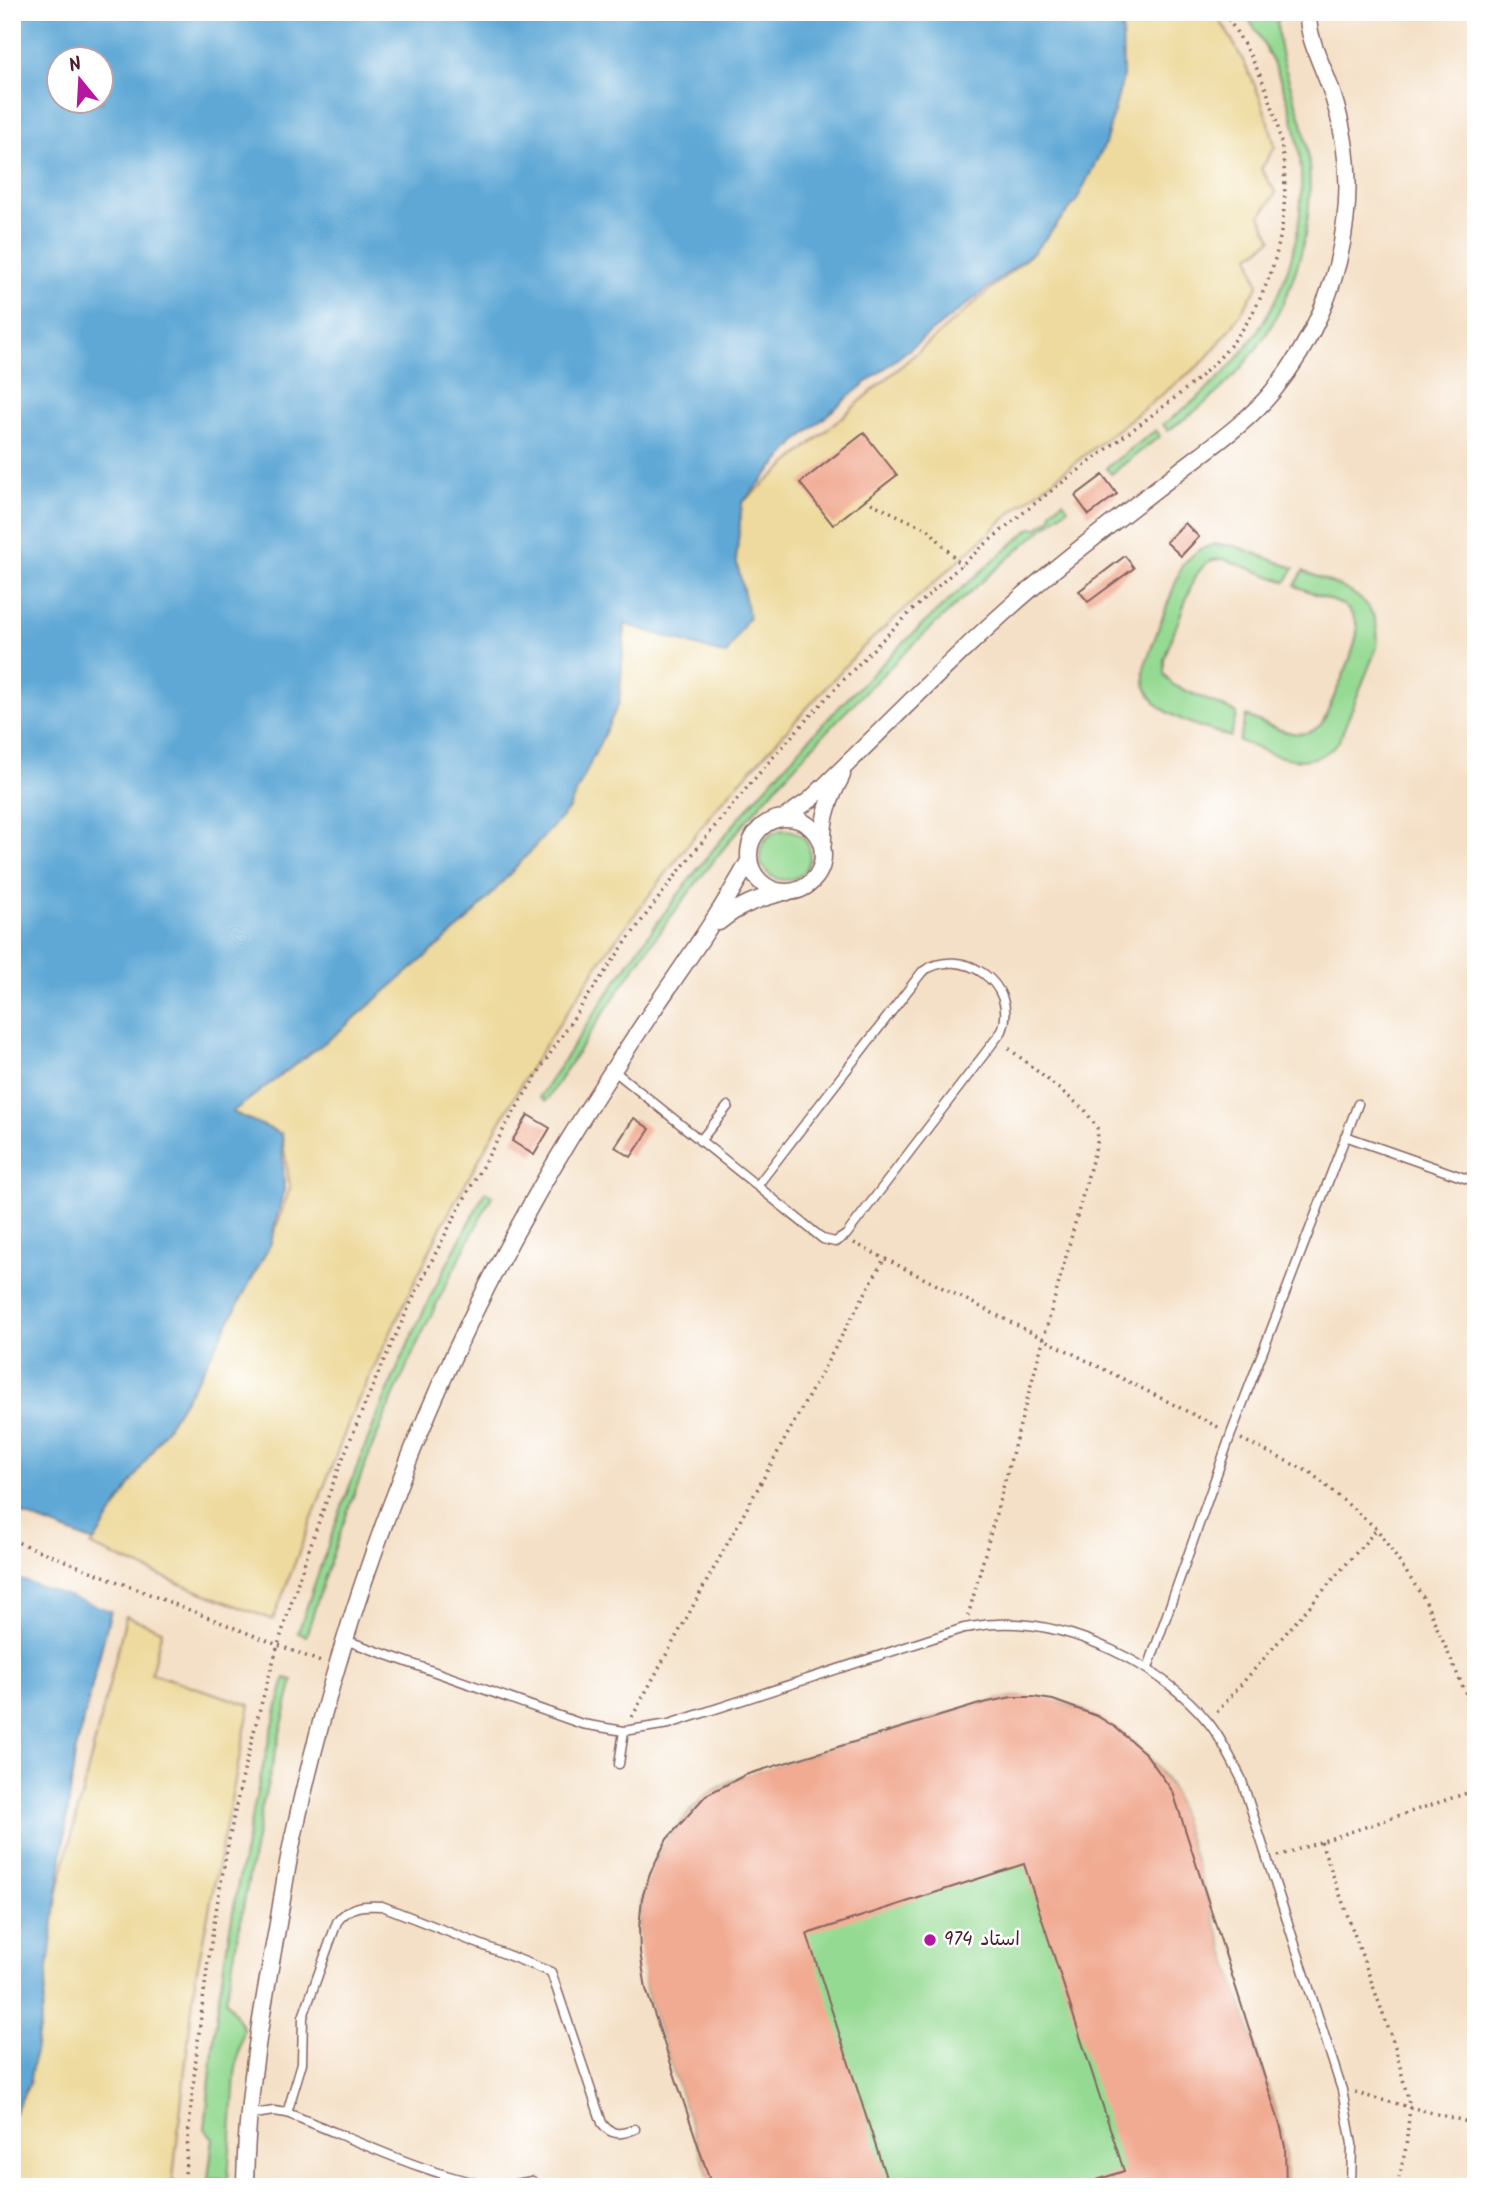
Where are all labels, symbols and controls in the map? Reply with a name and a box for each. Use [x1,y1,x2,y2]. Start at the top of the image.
north arrow [46,46,116,116]
text: N [65,50,86,82]
place label: استاد 974 [944,1925,1020,1955]
marker: استاد 974 [922,1932,938,1948]

